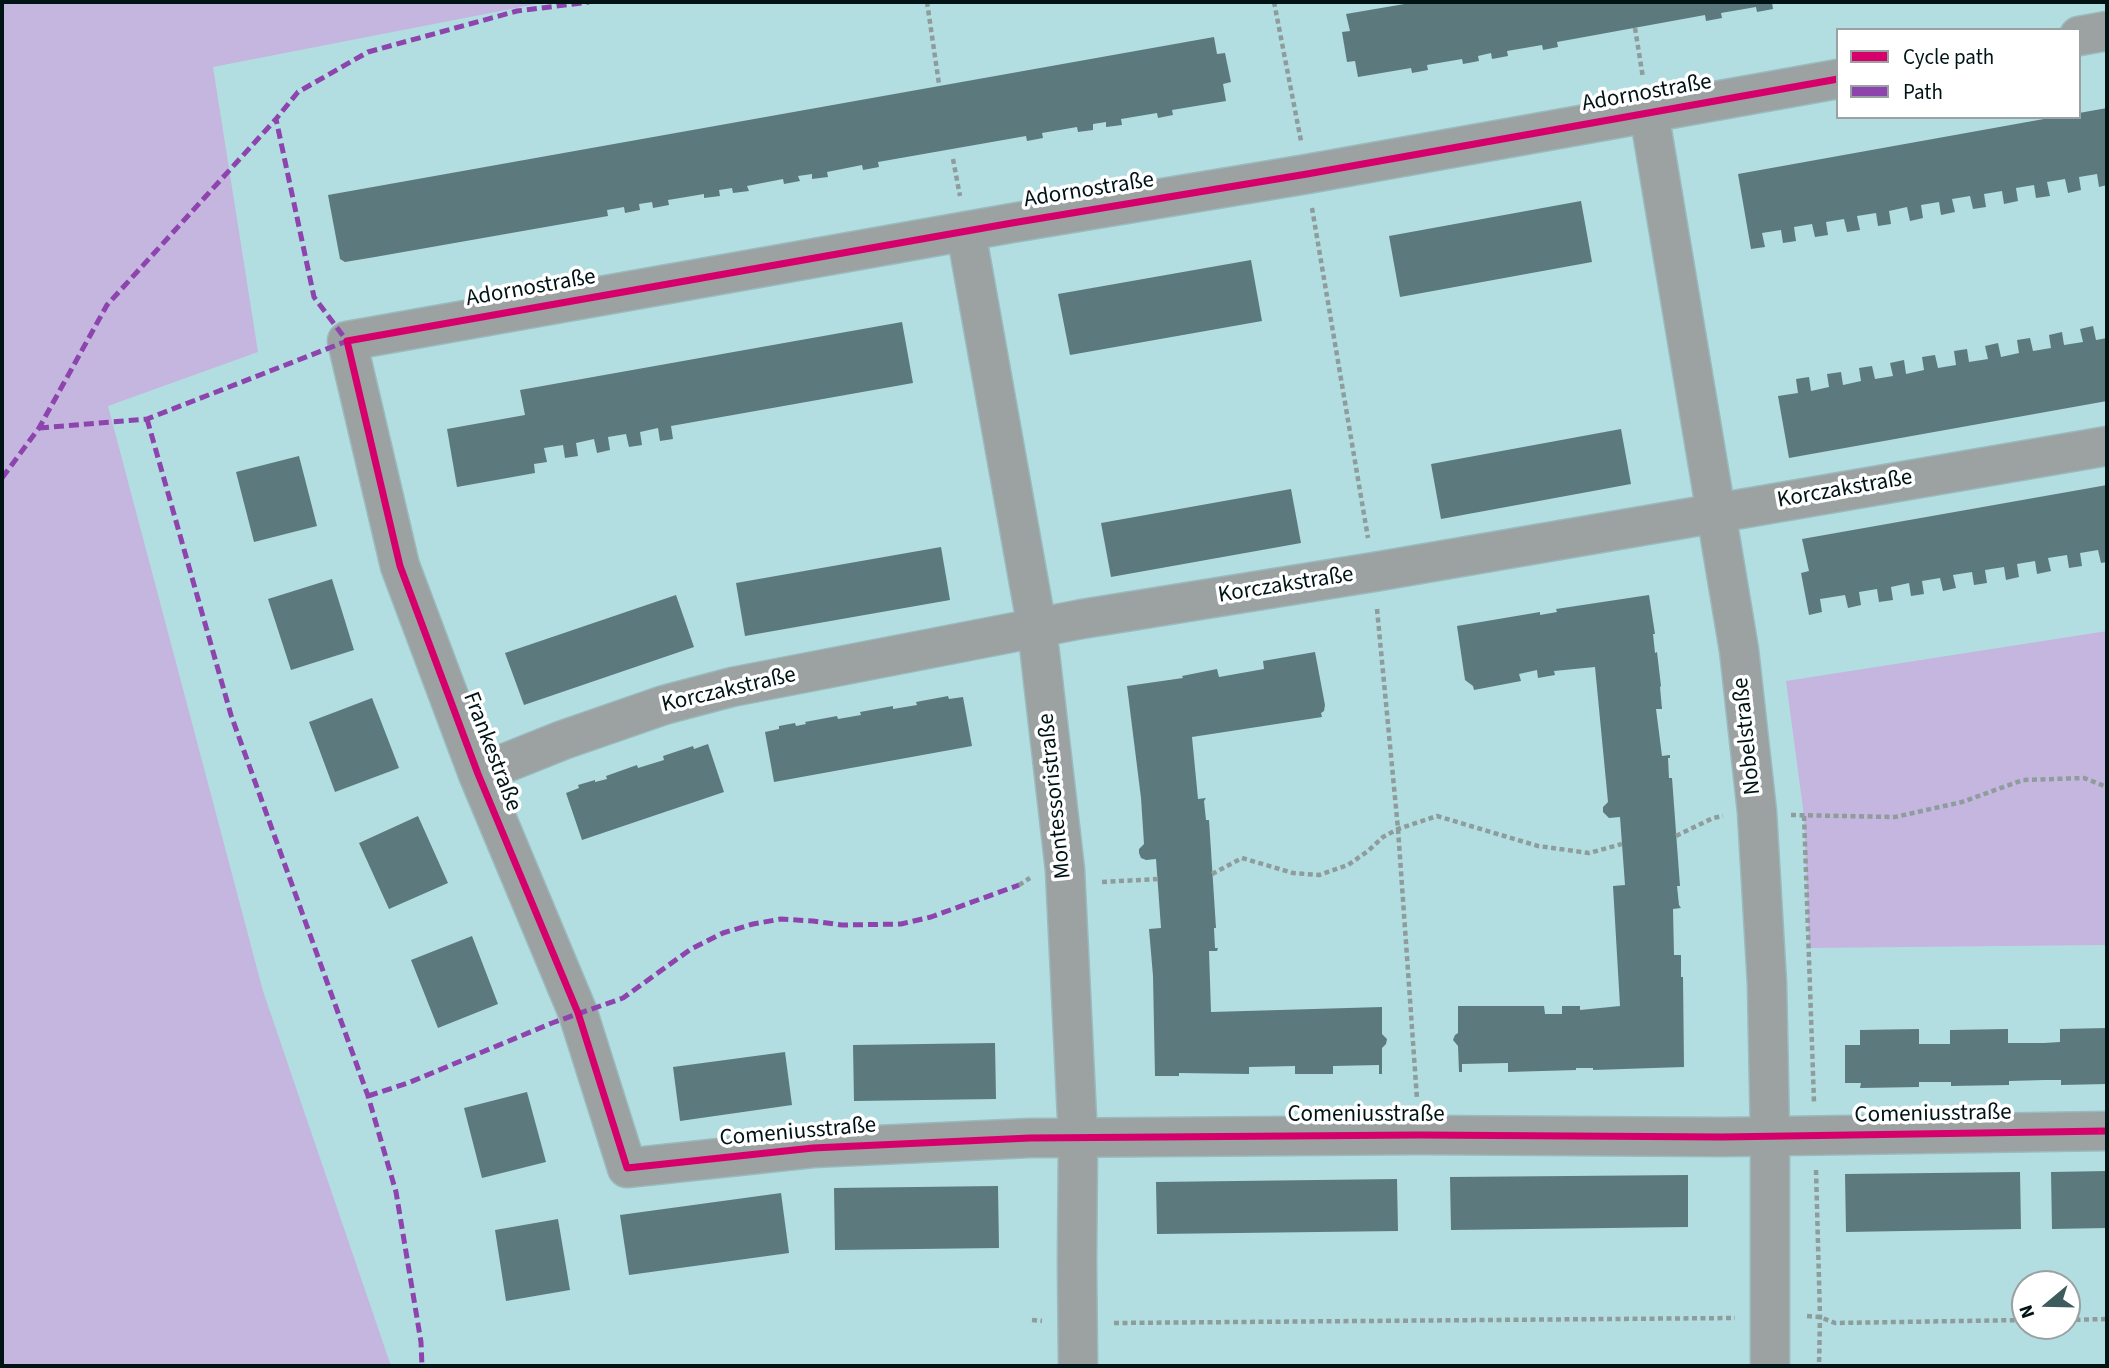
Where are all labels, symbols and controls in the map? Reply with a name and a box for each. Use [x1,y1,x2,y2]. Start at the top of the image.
legend [1836,28,2081,119]
text: Cycle path [1903,42,1994,72]
street label: Adornostraße [1580,69,1714,119]
text: Path [1903,77,1943,107]
street label: Adornostraße [1022,167,1156,215]
street label: Adornostraße [464,264,598,314]
street label: Korczakstraße [1775,465,1915,515]
street label: Korczakstraße [1216,562,1356,610]
street label: Korczakstraße [659,662,799,720]
street label: Nobelstraße [1728,676,1768,796]
street label: Frankestraße [456,688,526,816]
street label: Montessoristraße [1034,712,1078,880]
street label: Comeniusstraße [1854,1100,2012,1130]
street label: Comeniusstraße [1287,1102,1445,1130]
street label: Comeniusstraße [719,1112,877,1154]
north arrow [2011,1270,2081,1340]
text: N [2013,1301,2042,1322]

